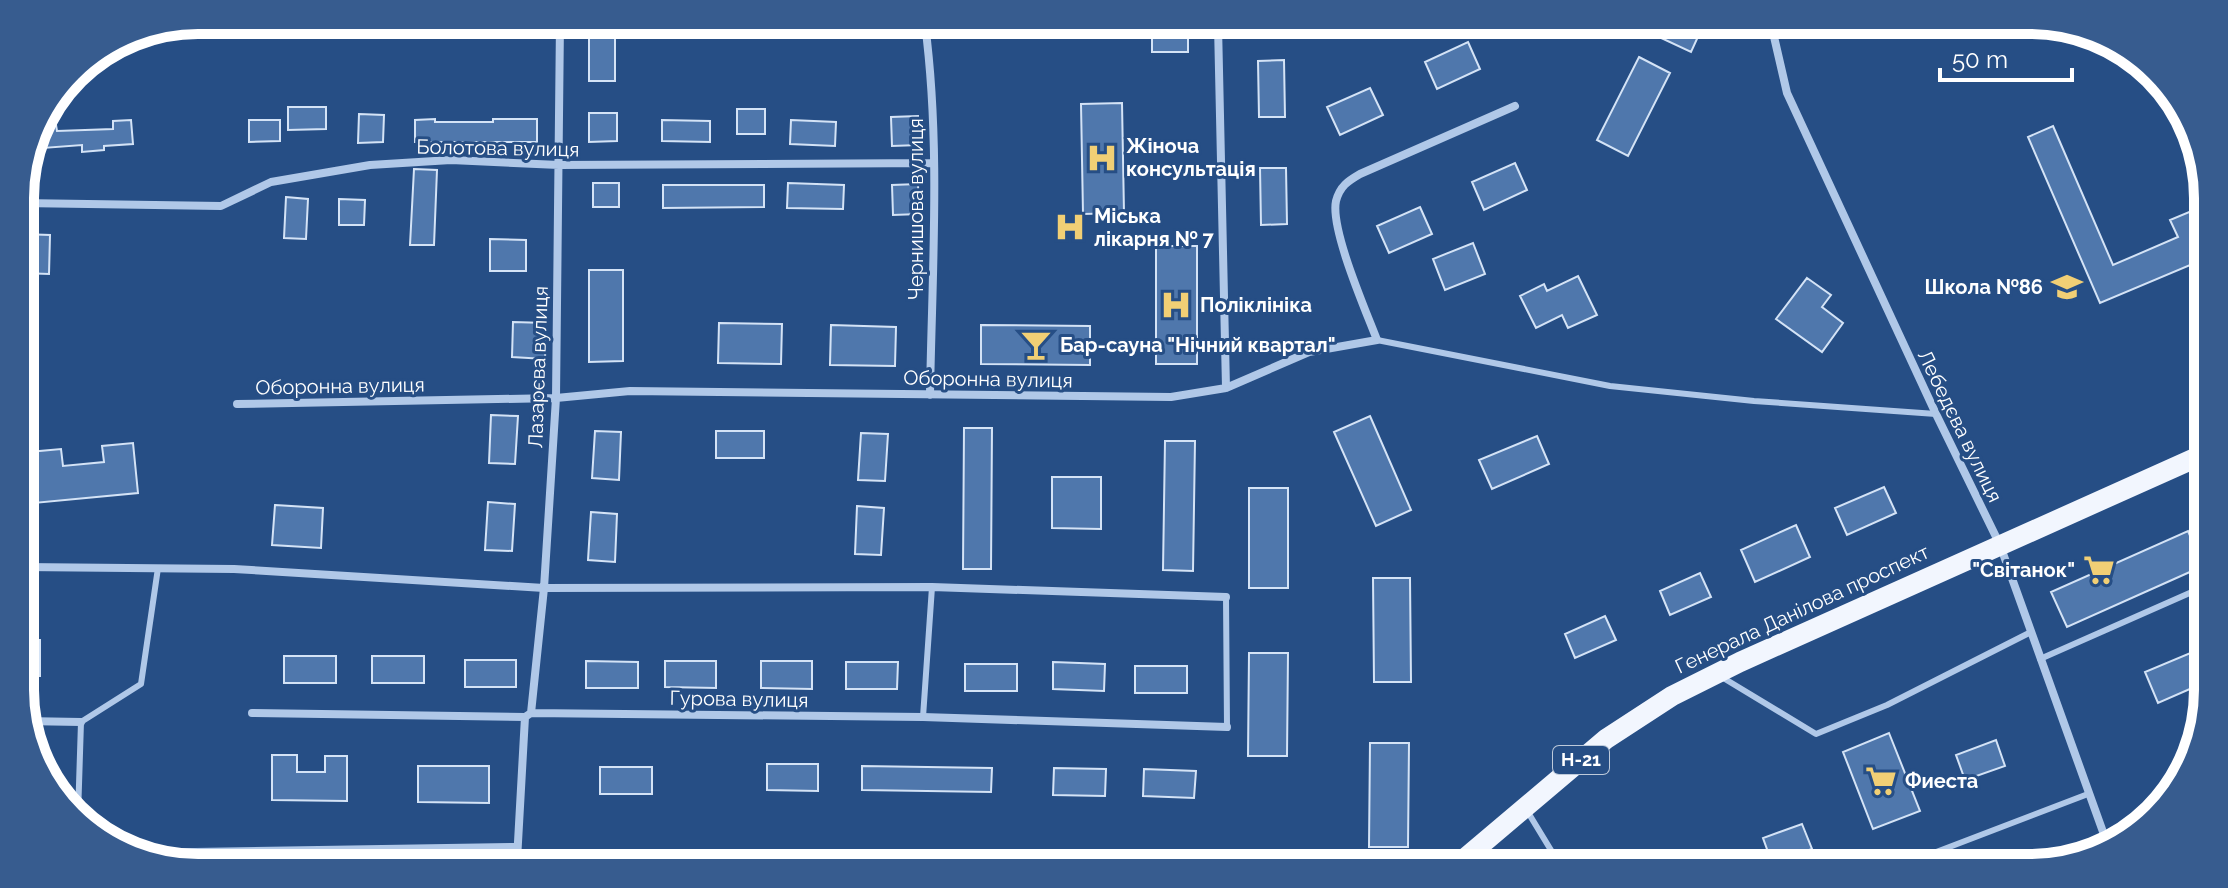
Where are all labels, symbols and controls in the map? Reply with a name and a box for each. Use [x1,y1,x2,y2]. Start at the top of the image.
scale bar [1940,32,2072,82]
text: 50 m [1952,45,2008,74]
street label: Чернишова вулиця [904,118,928,300]
place label: Жіноча консультація [1126,134,1256,181]
street label: Болотова вулиця [416,135,580,161]
hospital icon: Жіноча консультація [1085,141,1119,175]
place label: Міська лікарня № 7 [1094,204,1214,251]
hospital icon: Міська лікарня № 7 [1053,210,1087,244]
school or university icon: Школа №86 [2050,270,2084,304]
place label: Школа №86 [1925,275,2043,299]
street label: Лазарєва вулиця [523,285,553,449]
hospital icon: Поліклініка [1159,288,1193,322]
place label: Поліклініка [1200,293,1312,317]
bar icon: Бар-сауна "Нічний квартал" [1019,328,1053,362]
place label: Бар-сауна "Нічний квартал" [1060,333,1336,357]
street label: Лебедєва вулиця [1913,346,2007,506]
street label: Оборонна вулиця [903,366,1073,392]
street label: Оборонна вулиця [255,373,425,399]
street label: Генерала Данілова проспект [1671,539,1933,679]
supermarket icon: "Світанок" [2082,553,2116,587]
place label: "Світанок" [1972,558,2075,582]
street label: Гурова вулиця [669,686,809,712]
road number: Н-21 [1553,746,1609,774]
supermarket icon: Фиеста [1864,764,1898,798]
place label: Фиеста [1905,769,1978,793]

